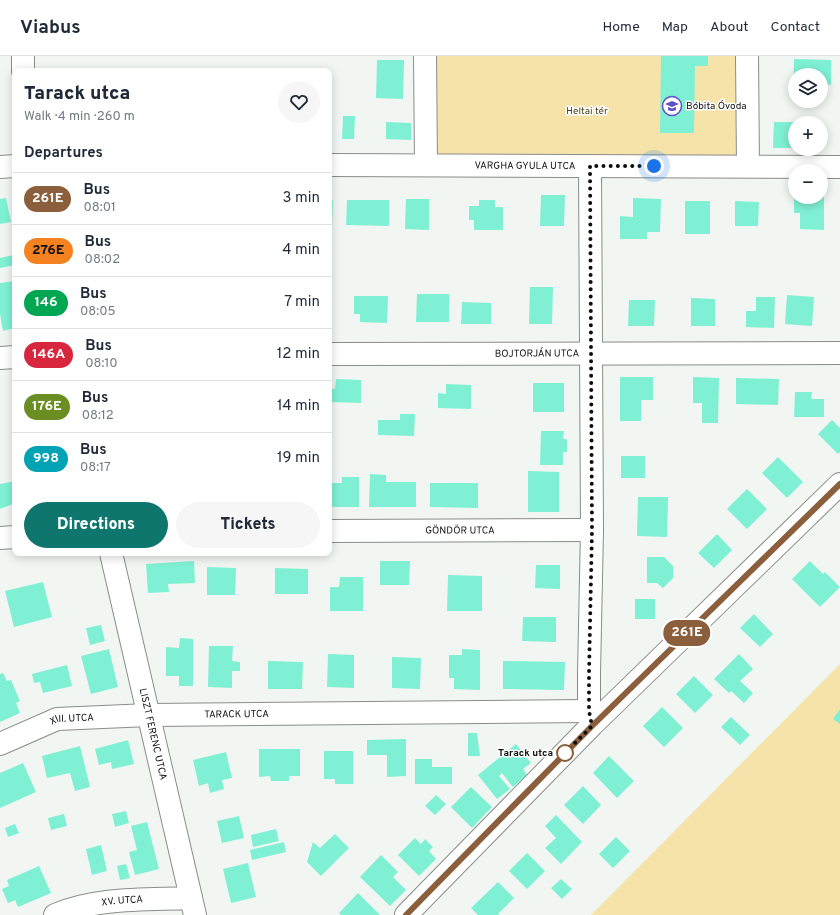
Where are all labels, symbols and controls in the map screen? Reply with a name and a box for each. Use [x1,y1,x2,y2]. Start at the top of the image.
text: Viabus [20,16,81,40]
text: Home [603,19,640,36]
text: Map [662,19,688,36]
text: About [710,19,749,36]
text: Contact [771,19,820,36]
map controls [788,68,828,204]
button: layers [788,68,828,108]
button: heart [278,81,320,123]
text: Tarack utca [24,82,130,106]
school or university icon: Bóbita Óvoda [661,95,683,117]
place label: Bóbita Óvoda [686,100,747,113]
park label: Heltai tér [566,105,608,118]
text: Walk · 4 min · 260 m [24,109,135,125]
button: + [788,116,828,156]
text: Departures [24,144,103,163]
your location [644,156,664,176]
street label: VARGHA GYULA UTCA [474,159,576,172]
button: − [788,164,828,204]
text: Bus [83,181,110,200]
text: 3 min [282,189,320,208]
text: 261E [32,190,63,207]
text: 08:01 [83,200,116,216]
text: Bus [85,233,111,252]
text: 4 min [282,241,320,260]
text: 276E [32,242,65,259]
text: 08:02 [85,252,120,268]
text: Bus [80,285,107,304]
text: 7 min [284,293,320,312]
text: 146 [34,294,58,311]
text: 08:05 [80,304,116,320]
text: Bus [85,337,112,356]
text: 12 min [277,345,320,364]
text: 146A [32,346,65,363]
street label: BOJTORJÁN UTCA [495,347,580,360]
text: 08:10 [85,356,118,372]
text: Bus [82,389,108,408]
text: 14 min [277,397,320,416]
text: 176E [32,398,62,415]
text: 08:12 [82,408,114,424]
text: Bus [80,441,107,460]
text: 19 min [277,449,320,468]
text: 998 [33,450,59,467]
text: 08:17 [80,460,111,476]
button: Directions [24,502,168,548]
button: Tickets [176,502,320,548]
street label: GÖNDÖR UTCA [425,524,495,537]
line badge: 261E [659,620,715,646]
text: 261E [671,624,703,641]
street label: LISZT FERENC UTCA [136,687,170,782]
street label: TARACK UTCA [204,707,269,721]
street label: XIII. UTCA [48,711,94,728]
marker: Tarack utca [556,744,574,762]
place label: Tarack utca [498,747,553,760]
street label: XV. UTCA [101,893,143,909]

